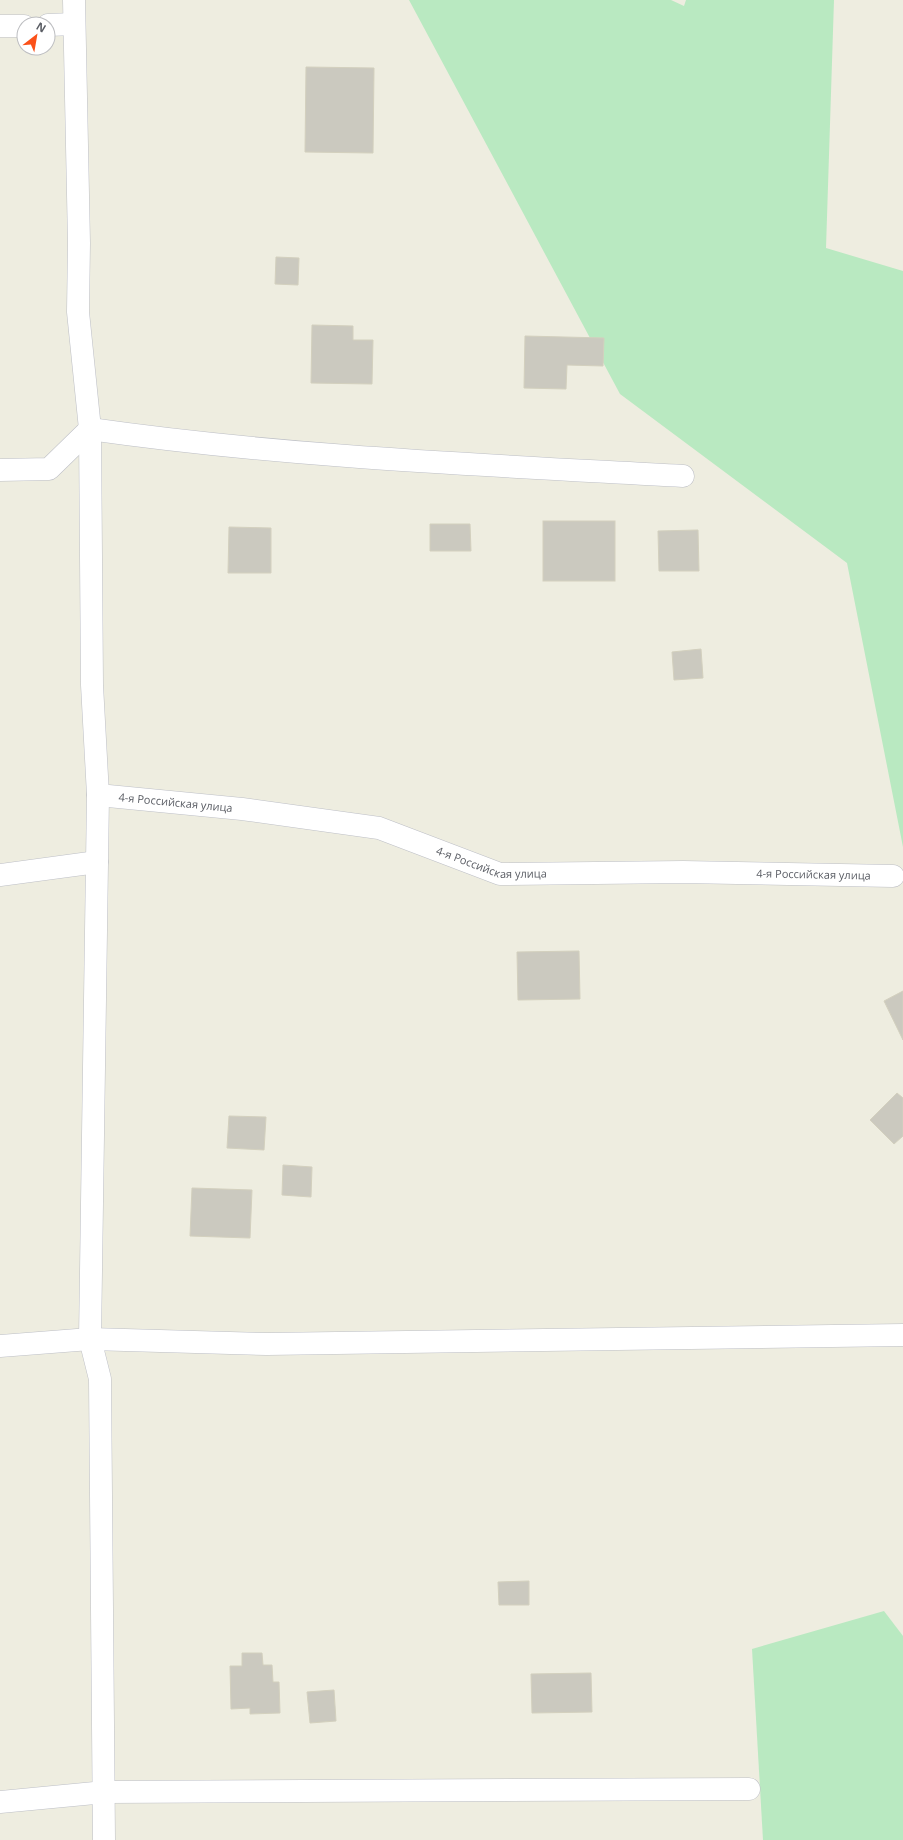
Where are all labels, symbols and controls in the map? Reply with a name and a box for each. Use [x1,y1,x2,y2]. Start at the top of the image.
north arrow [16,16,56,56]
text: N [34,18,49,36]
street label: 4-я Российская улица [118,789,233,815]
street label: 4-я Российская улица [434,842,547,881]
street label: 4-я Российская улица [756,865,871,883]

